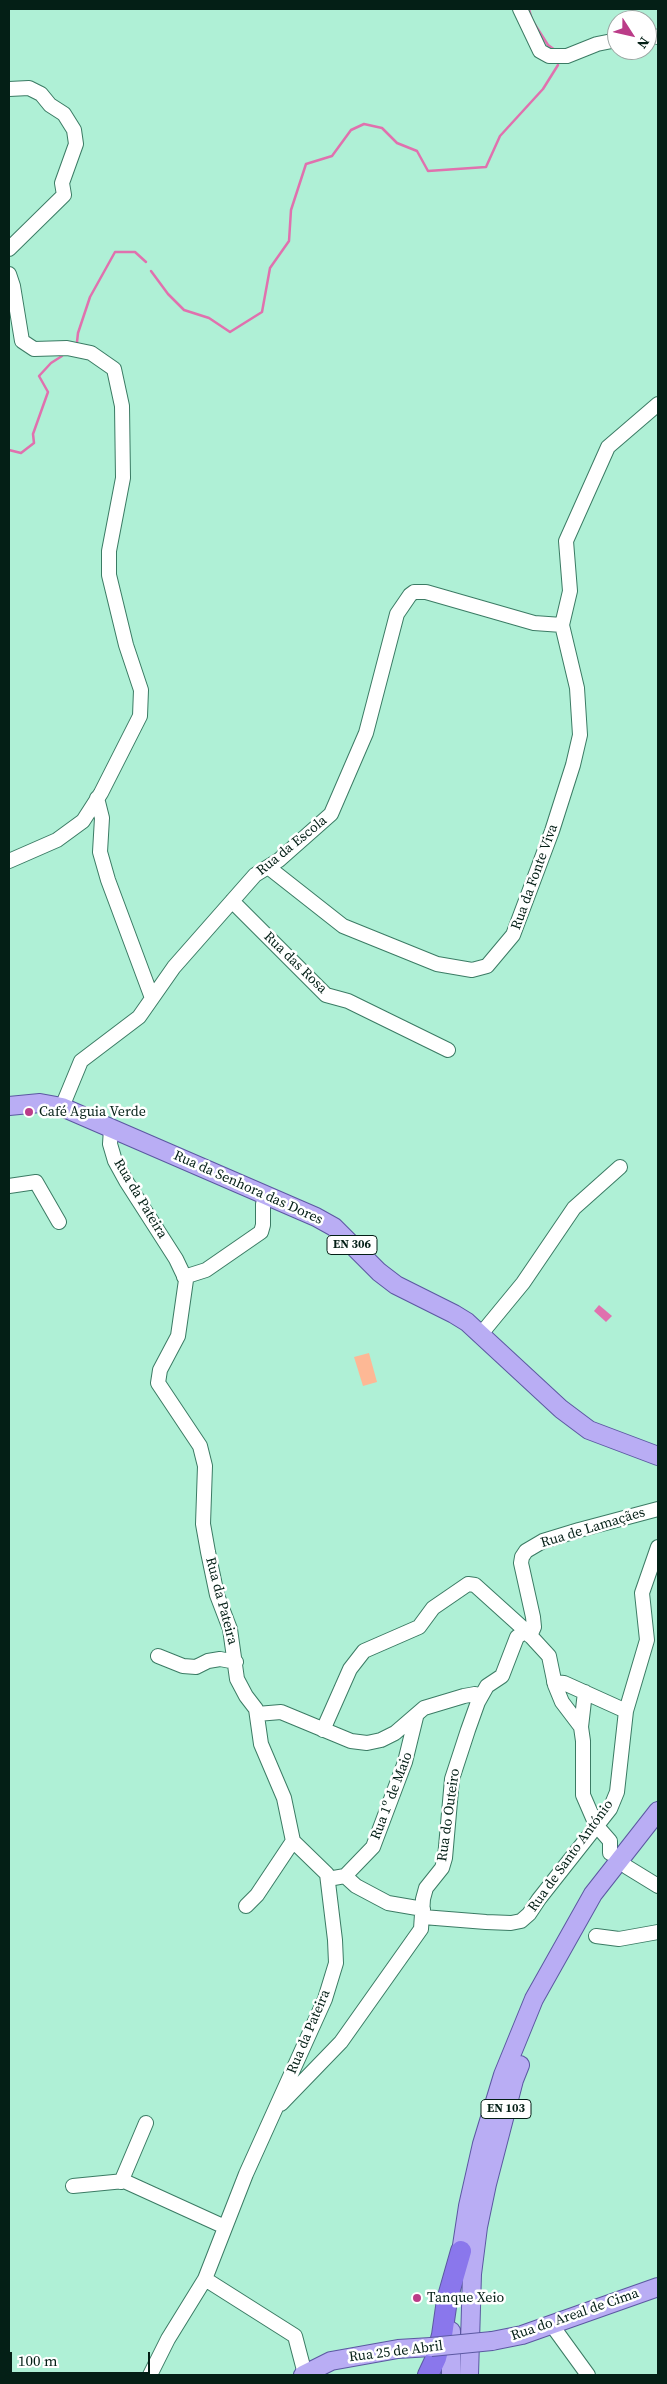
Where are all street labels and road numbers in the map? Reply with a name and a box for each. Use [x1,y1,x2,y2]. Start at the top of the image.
street label: Rua da Escola [253,812,331,880]
street label: Rua da Fonte Viva [508,822,562,932]
street label: Rua das Rosa [260,929,330,997]
street label: Rua da Senhora das Dores [171,1147,325,1229]
street label: Rua da Pateira [110,1156,170,1242]
road number: EN 306 [327,1236,377,1254]
street label: Rua de Lamaçães [539,1504,647,1552]
street label: Rua da Pateira [201,1555,241,1647]
street label: Rua 1º de Maio [368,1750,416,1842]
street label: Rua do Outeiro [434,1767,464,1863]
street label: Rua de Santo António [525,1797,617,1915]
street label: Rua da Pateira [284,1987,334,2077]
road number: EN 103 [481,2100,531,2118]
street label: Rua do Areal de Cima [509,2285,641,2345]
street label: Rua 25 de Abril [348,2338,444,2366]

